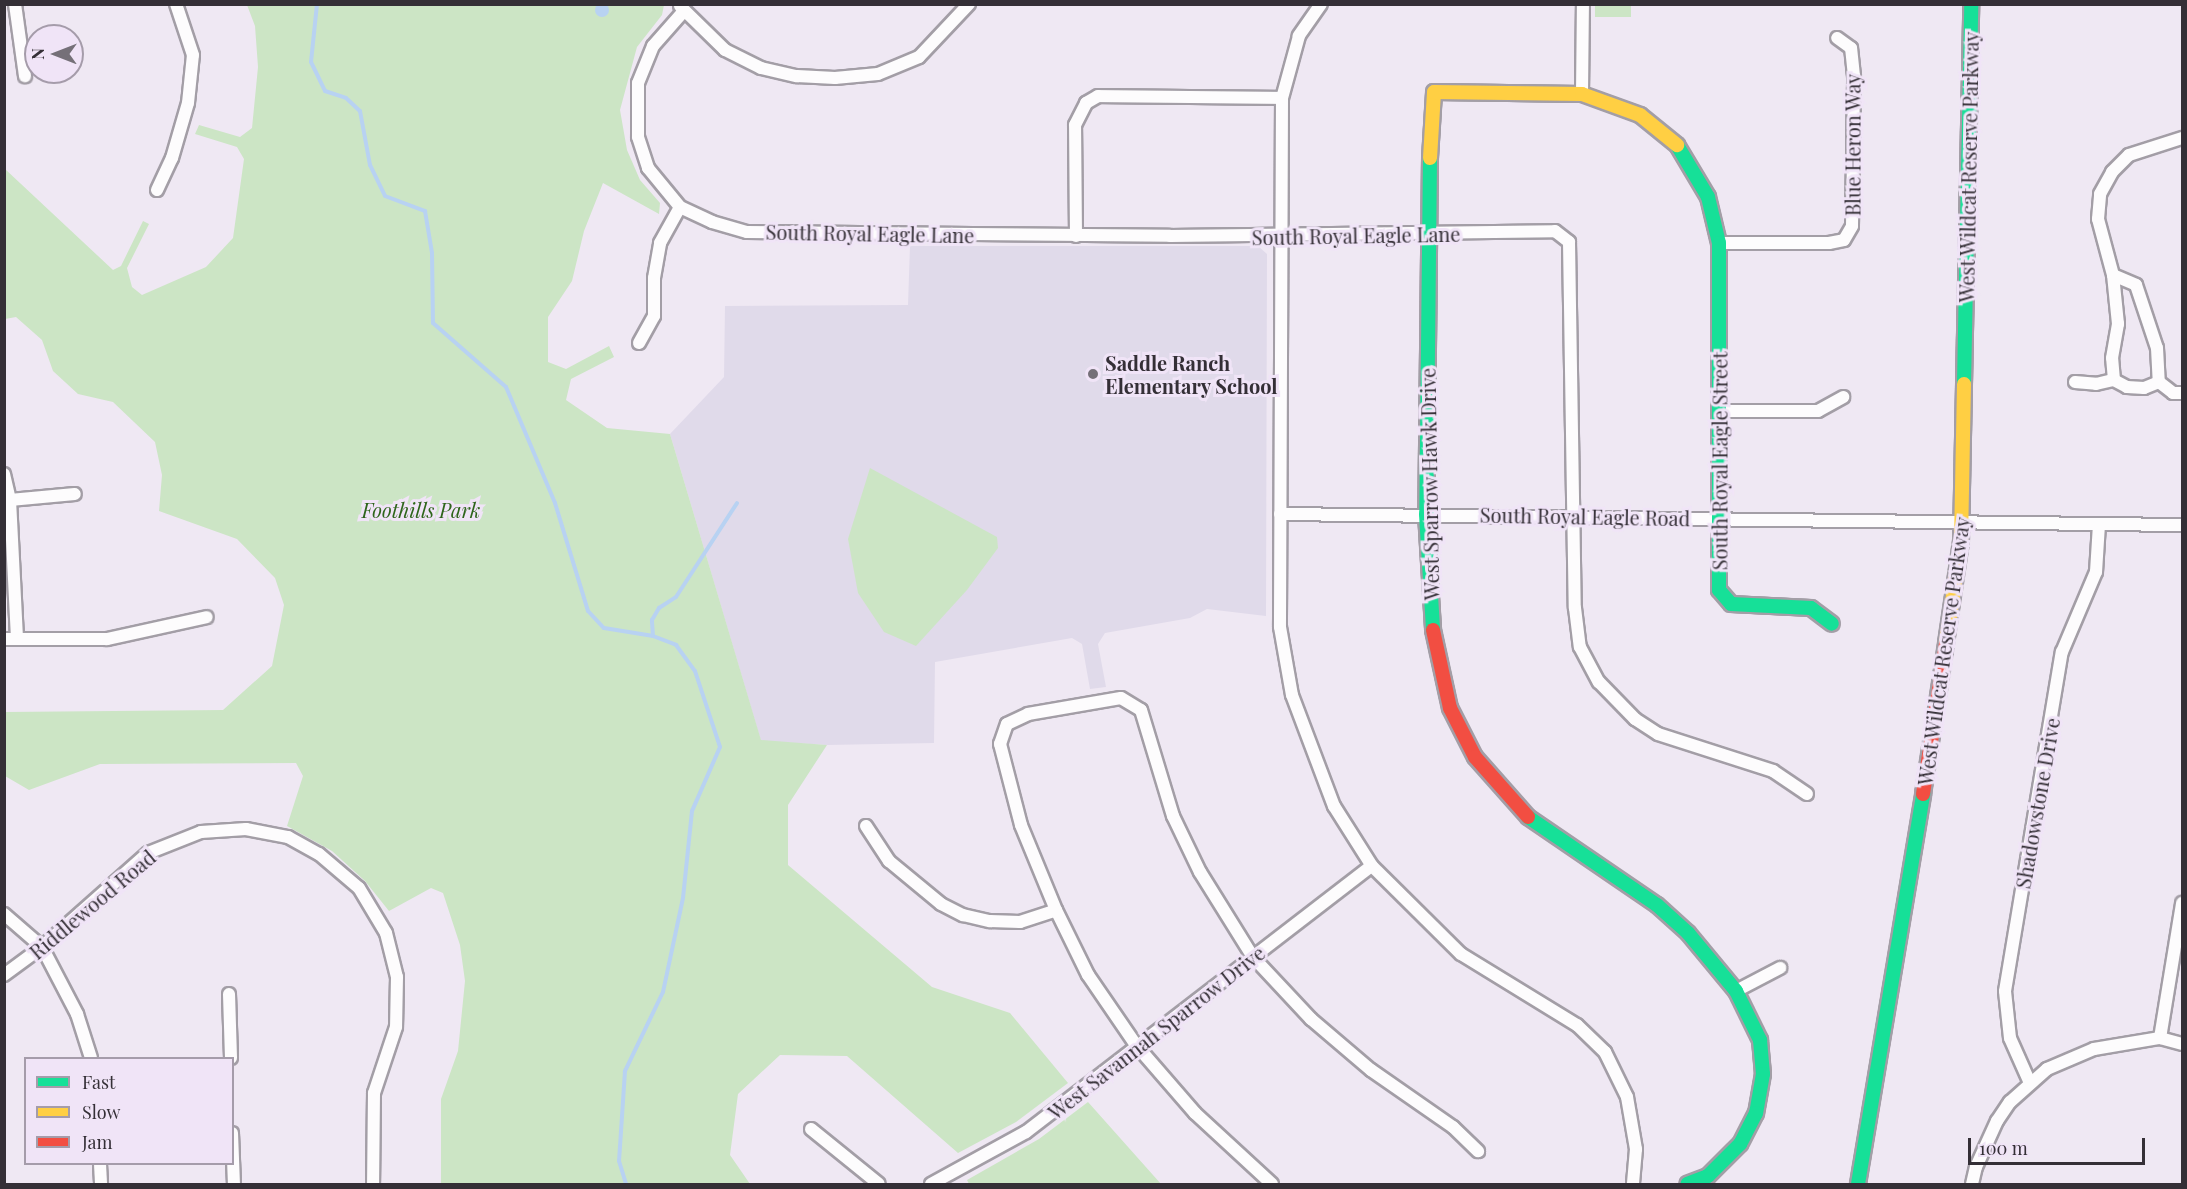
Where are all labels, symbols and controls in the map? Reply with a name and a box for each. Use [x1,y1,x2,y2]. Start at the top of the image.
north arrow [24,24,84,84]
street label: West Wildcat Reserve Parkway [1954,31,1982,303]
text: N [27,48,48,60]
street label: Blue Heron Way [1840,73,1864,217]
street label: South Royal Eagle Lane [765,219,975,247]
street label: South Royal Eagle Lane [1251,221,1461,249]
place label: Saddle Ranch Elementary School [1105,350,1278,397]
street label: South Royal Eagle Street [1707,352,1731,570]
marker: Saddle Ranch Elementary School [1086,367,1100,381]
street label: West Sparrow Hawk Drive [1415,367,1443,601]
park label: Foothills Park [362,497,480,521]
street label: South Royal Eagle Road [1480,502,1690,530]
street label: West Wildcat Reserve Parkway [1912,515,1974,787]
street label: Shadowstone Drive [2010,716,2064,890]
street label: Riddlewood Road [24,844,160,964]
street label: West Savannah Sparrow Drive [1043,940,1269,1124]
legend [24,1057,234,1165]
text: Fast [82,1070,115,1094]
text: Slow [82,1100,120,1124]
scale bar [1971,1126,2148,1164]
text: Jam [82,1130,112,1154]
text: 100 m [1979,1136,2028,1160]

